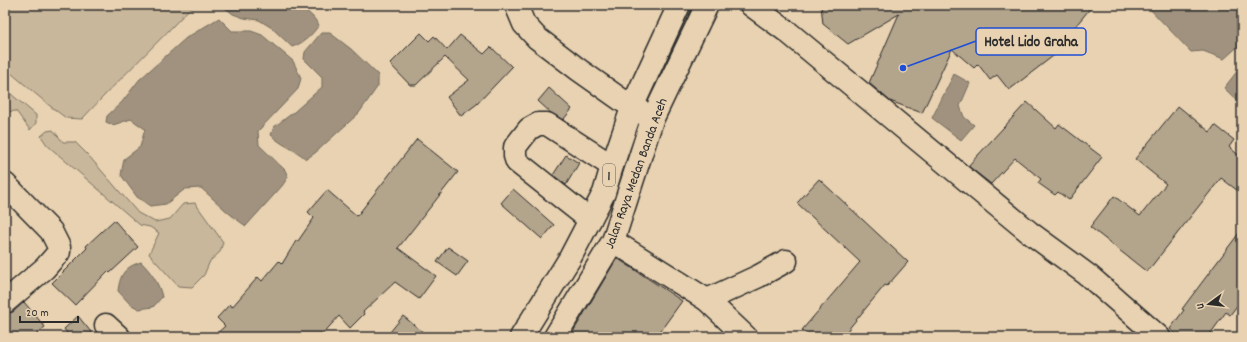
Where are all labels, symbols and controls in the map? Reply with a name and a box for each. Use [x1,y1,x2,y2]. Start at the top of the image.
callout: Hotel Lido Graha [976,28,1086,55]
text: Hotel Lido Graha [984,32,1079,54]
street label: Jalan Raya Medan Banda Aceh [600,96,673,252]
road number: 1 [603,164,615,186]
north arrow [1189,284,1229,324]
scale bar [20,298,78,324]
text: U [1193,301,1210,311]
text: 20 m [26,305,49,322]

